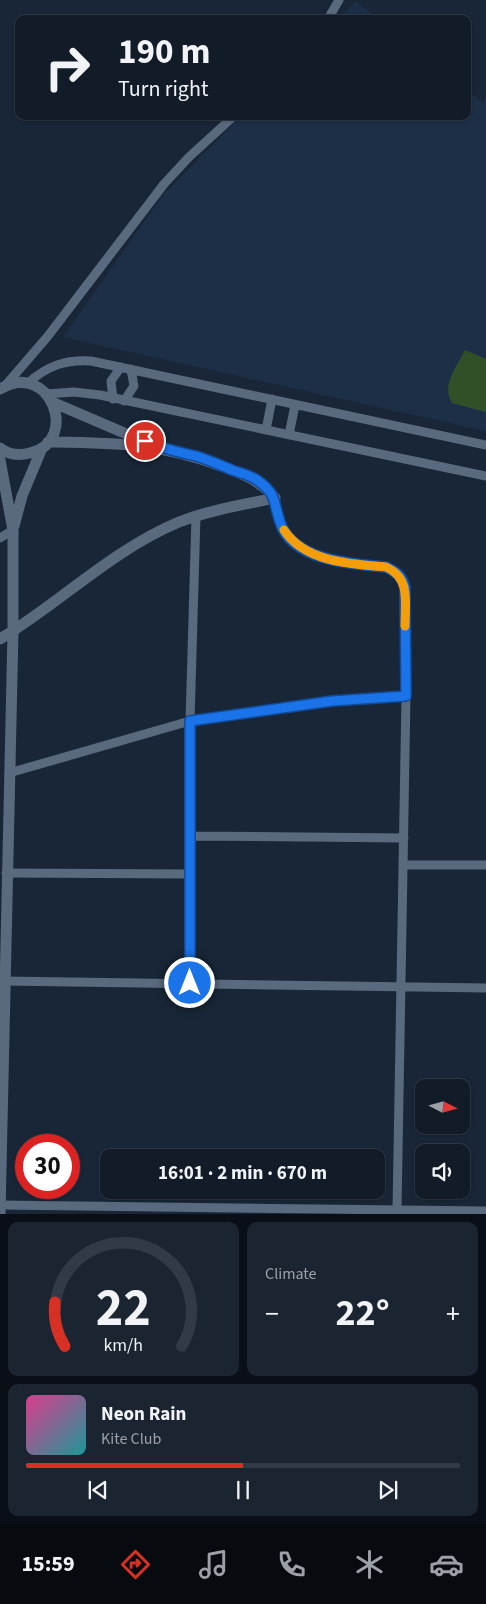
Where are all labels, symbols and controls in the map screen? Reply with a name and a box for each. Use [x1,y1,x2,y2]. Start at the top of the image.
text: 190 m [118,27,210,77]
icon: right [35,35,100,100]
text: Turn right [118,73,208,105]
pin [124,420,166,462]
icon: arrive [131,427,159,455]
position arrow [163,956,215,1008]
north arrow [415,1079,470,1134]
map controls [415,1079,470,1199]
speed limit sign: 30 [15,1134,80,1199]
button: sound [415,1144,470,1199]
text: 16:01 · 2 min · 670 m [158,1160,327,1187]
text: Climate [265,1263,316,1285]
text: 22 [96,1272,151,1346]
text: 22° [336,1286,390,1340]
text: − [265,1294,279,1334]
text: + [446,1294,460,1334]
text: km/h [104,1333,143,1358]
text: Neon Rain [101,1401,186,1428]
text: Kite Club [101,1428,161,1450]
icon: previous [84,1476,112,1504]
icon: pause [229,1476,257,1504]
icon: next [374,1476,402,1504]
icon: directions [118,1547,153,1582]
icon: music [196,1547,231,1582]
icon: phone [274,1547,309,1582]
icon: climate [352,1547,387,1582]
icon: car [429,1547,464,1582]
text: 15:59 [21,1548,75,1580]

